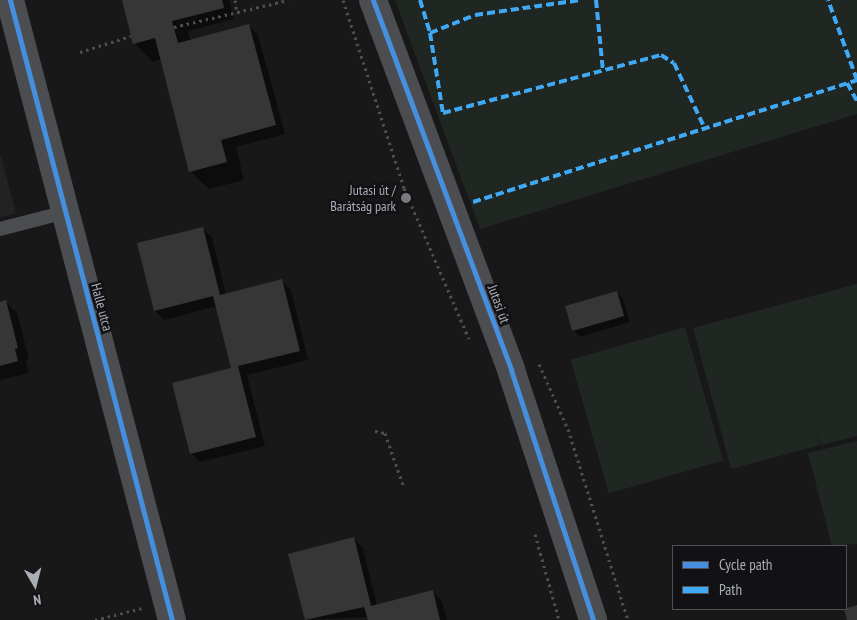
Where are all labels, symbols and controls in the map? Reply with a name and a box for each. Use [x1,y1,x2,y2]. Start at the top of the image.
place label: Jutasi út / Barátság park [330,182,396,214]
marker: Jutasi út / Barátság park [400,192,412,204]
street label: Halle utca [88,281,116,333]
street label: Jutasi út [484,283,514,325]
legend [672,545,847,610]
text: Cycle path [719,555,772,574]
north arrow [10,560,60,610]
text: Path [719,580,742,599]
text: N [32,590,42,609]

